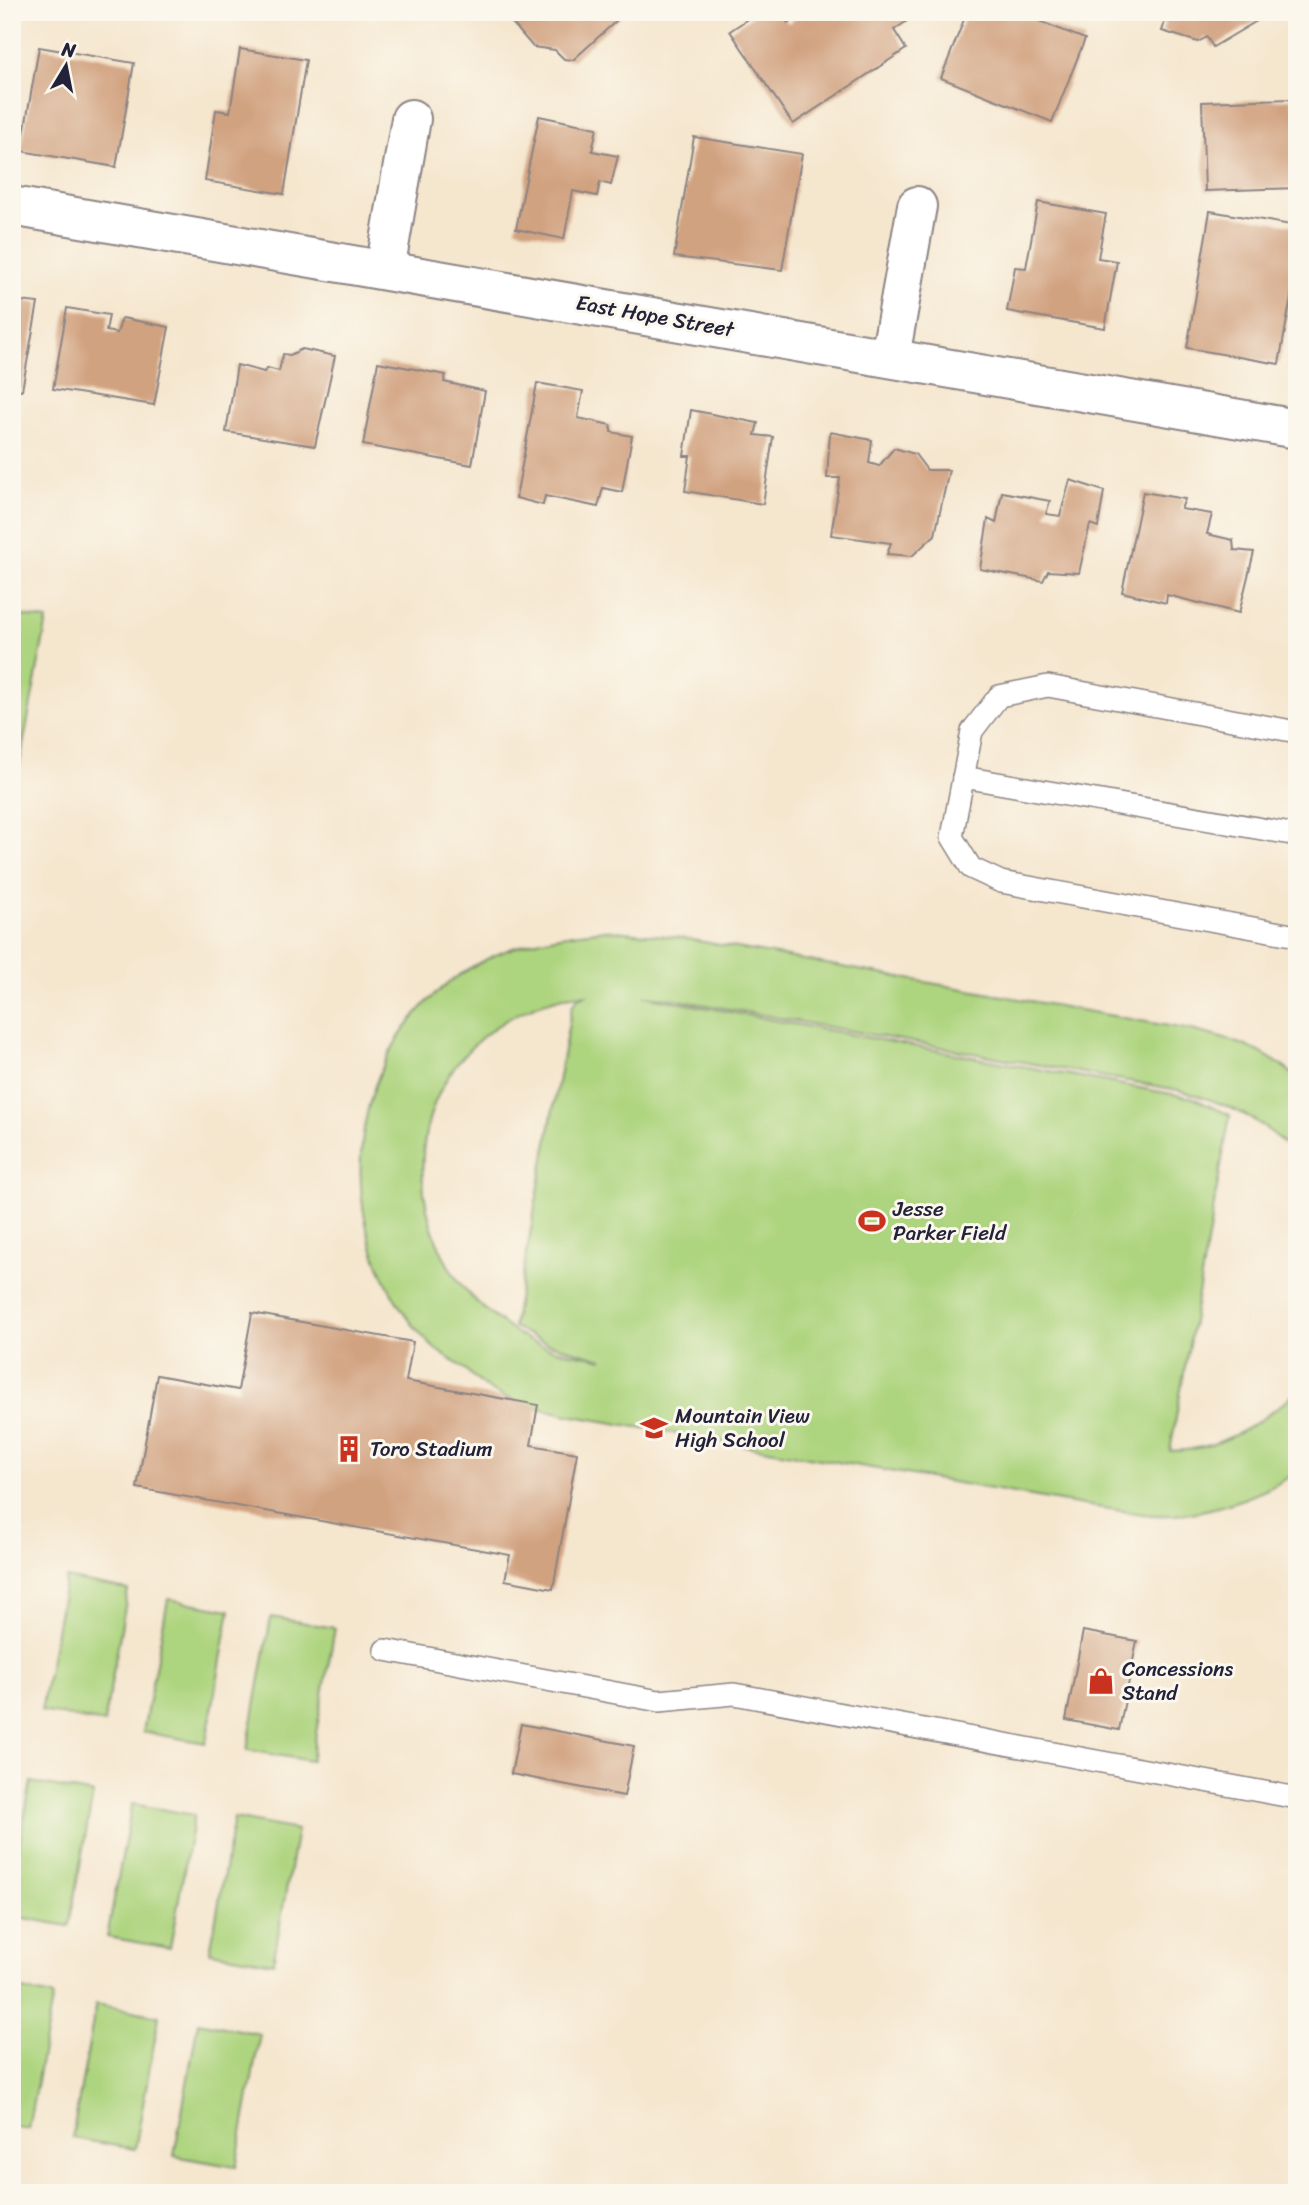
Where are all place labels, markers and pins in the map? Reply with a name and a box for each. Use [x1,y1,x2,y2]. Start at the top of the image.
place label: Jesse Parker Field [892,1190,1008,1252]
sports icon: Jesse Parker Field [857,1206,887,1236]
place label: Mountain View High School [675,1397,810,1459]
school or university icon: Mountain View High School [639,1413,669,1443]
place label: Toro Stadium [370,1430,492,1468]
building icon: Toro Stadium [334,1434,364,1464]
place label: Concessions Stand [1122,1650,1233,1712]
shop icon: Concessions Stand [1086,1666,1116,1696]

